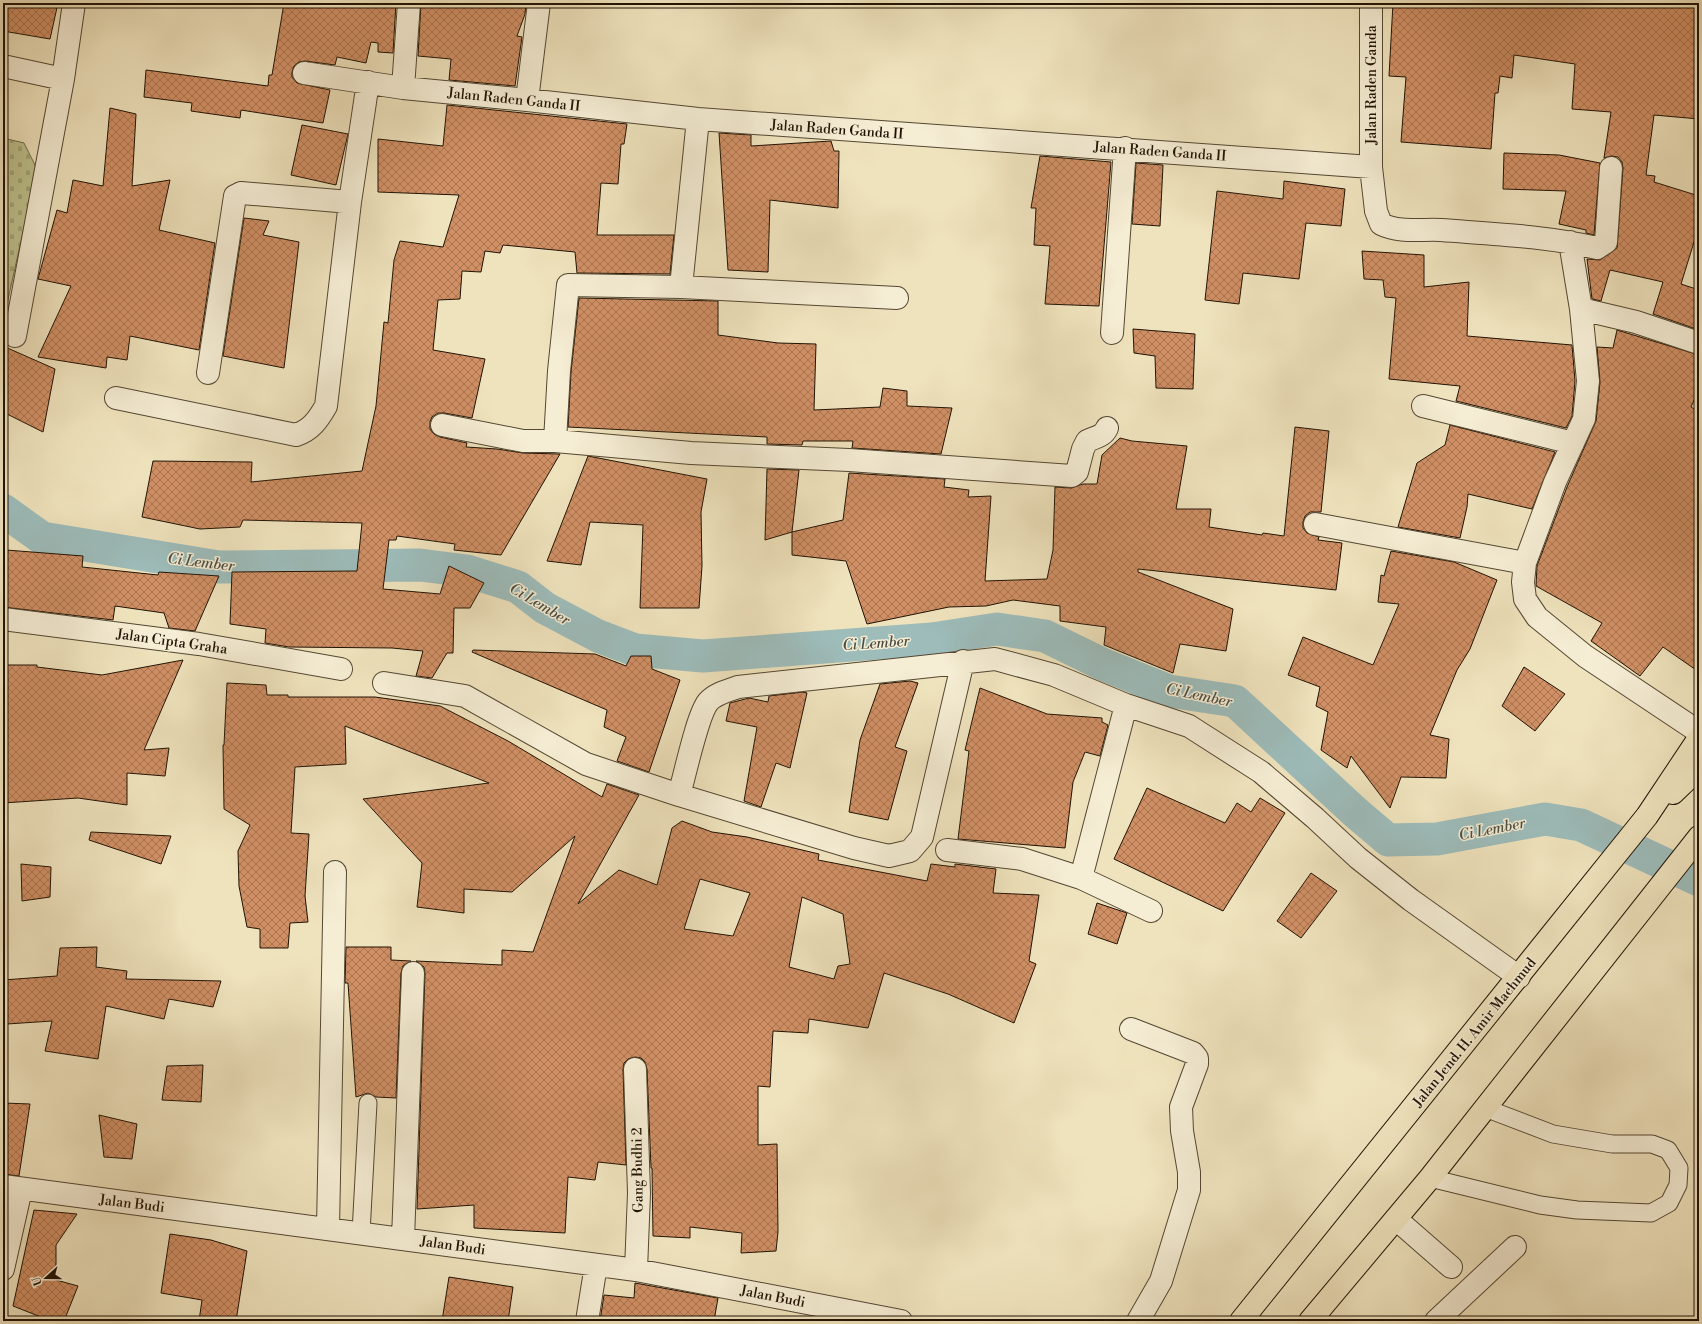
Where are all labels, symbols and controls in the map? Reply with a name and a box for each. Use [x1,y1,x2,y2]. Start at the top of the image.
street label: Jalan Raden Ganda [1363,24,1381,146]
street label: Jalan Raden Ganda II [446,84,582,116]
street label: Jalan Raden Ganda II [769,116,905,144]
street label: Jalan Raden Ganda II [1092,138,1228,166]
water label: Ci Lember [166,549,236,576]
water label: Ci Lember [506,579,574,630]
street label: Jalan Cipta Graha [114,625,229,659]
water label: Ci Lember [842,632,911,655]
water label: Ci Lember [1164,679,1234,712]
water label: Ci Lember [1457,814,1528,845]
street label: Jalan Jend. H. Amir Machmud [1408,954,1540,1112]
street label: Gang Budhi 2 [628,1127,648,1213]
street label: Jalan Budi [97,1191,166,1217]
street label: Jalan Budi [418,1232,487,1260]
north arrow [26,1258,66,1298]
text: U [29,1274,46,1288]
street label: Jalan Budi [738,1282,807,1312]

